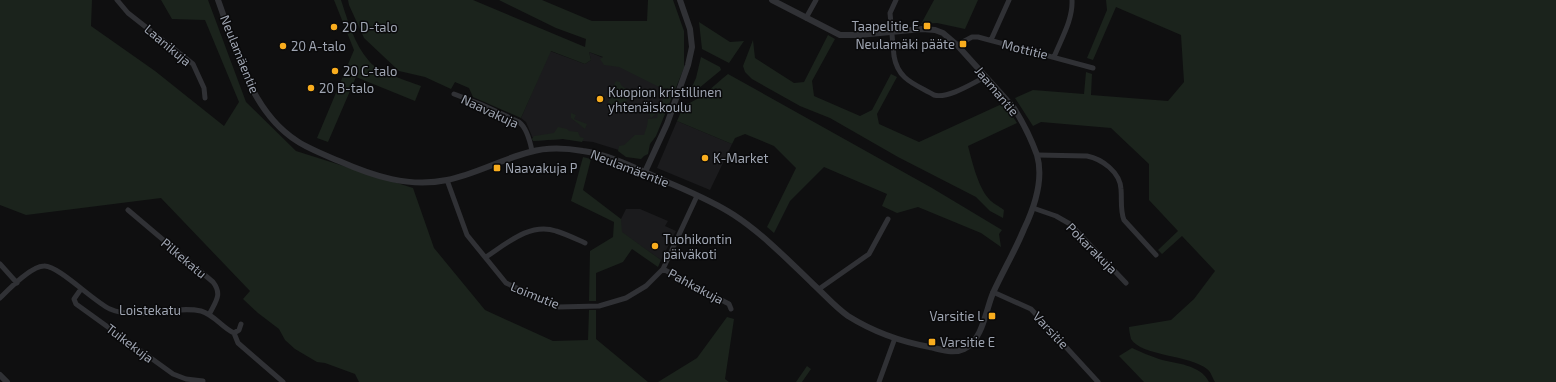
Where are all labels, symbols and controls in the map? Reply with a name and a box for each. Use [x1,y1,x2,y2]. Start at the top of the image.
street label: Neulamäentie [217,13,263,95]
place label: Taapelitie E [851,18,919,34]
place label: 20 D-talo [342,19,398,35]
street label: Laanikuja [141,21,195,69]
marker: Taapelitie E [922,21,932,31]
marker: 20 D-talo [329,22,339,32]
place label: Neulamäki pääte [855,36,955,52]
street label: Mottitie [1000,36,1050,62]
place label: 20 A-talo [291,38,346,54]
marker: Neulamäki pääte [958,39,968,49]
marker: 20 A-talo [278,41,288,51]
place label: 20 C-talo [343,63,397,79]
street label: Jaamantie [972,63,1022,119]
marker: 20 C-talo [330,66,340,76]
place label: 20 B-talo [319,80,374,96]
marker: 20 B-talo [306,83,316,93]
place label: Kuopion kristillinen yhtenäiskoulu [608,84,722,115]
street label: Naavakuja [459,91,521,131]
marker: Kuopion kristillinen yhtenäiskoulu [595,94,605,104]
street label: Neulamäentie [588,146,672,190]
place label: K-Market [713,150,768,166]
marker: K-Market [700,153,710,163]
place label: Naavakuja P [505,160,578,176]
marker: Naavakuja P [492,163,502,173]
street label: Pokarakuja [1063,219,1121,277]
place label: Tuohikontin päiväkoti [663,231,732,262]
street label: Pilkekatu [158,234,210,282]
marker: Tuohikontin päiväkoti [650,241,660,251]
street label: Pahkakuja [666,265,726,307]
street label: Loimutie [508,278,562,312]
street label: Loistekatu [119,302,181,318]
place label: Varsitie L [930,308,984,324]
street label: Varsitie [1030,308,1072,352]
marker: Varsitie L [987,311,997,321]
street label: Tuikekuja [103,320,157,366]
place label: Varsitie E [940,334,995,350]
marker: Varsitie E [927,337,937,347]

